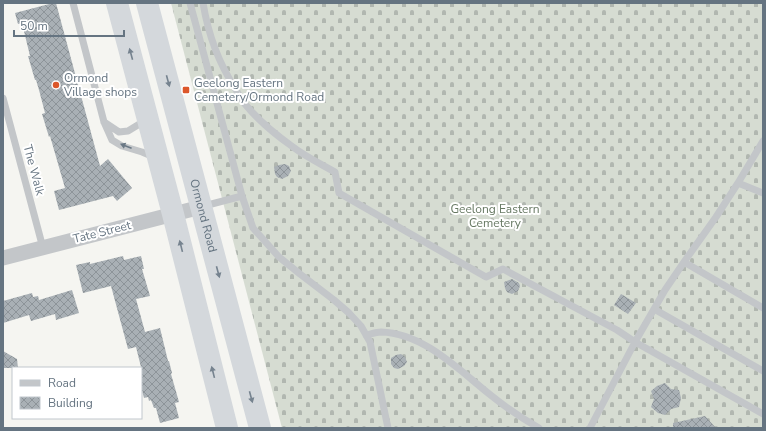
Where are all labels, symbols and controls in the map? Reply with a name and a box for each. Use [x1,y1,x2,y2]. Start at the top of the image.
scale bar [14,12,124,38]
text: 50 m [20,18,48,34]
one-way arrow [127,48,133,61]
place label: Ormond Village shops [63,70,137,100]
place label: Geelong Eastern Cemetery/Ormond Road [194,75,324,105]
one-way arrow [165,76,171,88]
marker: Ormond Village shops [51,80,61,90]
marker: Geelong Eastern Cemetery/Ormond Road [181,85,191,95]
street label: The Walk [20,143,49,198]
one-way arrow [119,143,131,149]
street label: Ormond Road [186,177,221,254]
park label: Geelong Eastern Cemetery [450,201,540,231]
street label: Tate Street [71,217,133,247]
one-way arrow [178,240,184,252]
one-way arrow [215,266,221,278]
one-way arrow [210,366,216,378]
legend [12,367,142,419]
text: Road [48,375,76,391]
one-way arrow [249,391,255,404]
text: Building [48,395,93,411]

